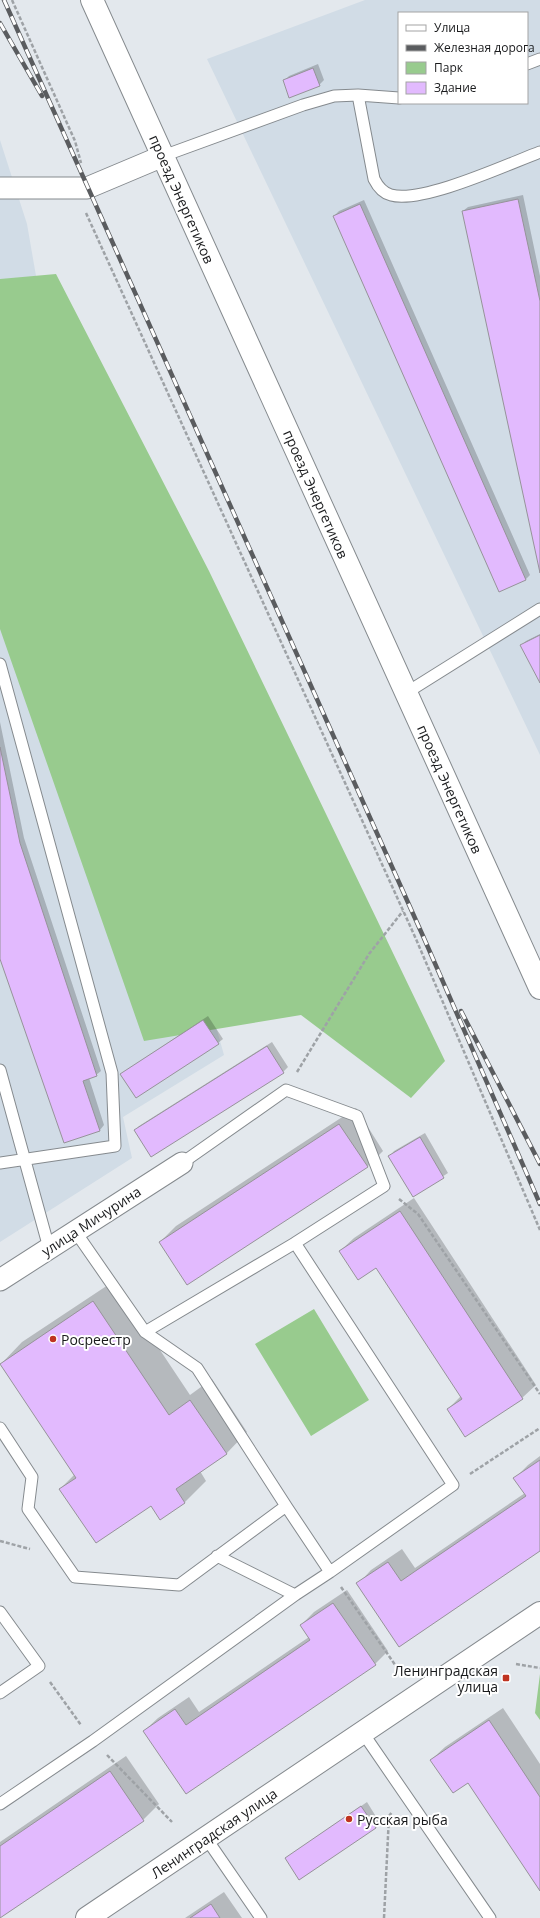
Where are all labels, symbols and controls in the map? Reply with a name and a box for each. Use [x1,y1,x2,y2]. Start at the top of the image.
legend [398,12,528,104]
text: Улица [434,19,470,36]
text: Железная дорога [434,39,535,56]
text: Парк [434,59,464,76]
text: Здание [434,79,477,96]
street label: проезд Энергетиков [145,132,219,266]
street label: проезд Энергетиков [279,427,353,561]
street label: проезд Энергетиков [413,722,487,856]
street label: улица Мичурина [38,1182,144,1260]
place label: Росреестр [61,1330,131,1349]
marker: Росреестр [48,1334,58,1344]
place label: Ленинградская улица [394,1661,498,1696]
marker: Ленинградская улица [501,1673,511,1683]
street label: Ленинградская улица [147,1784,281,1882]
place label: Русская рыба [357,1810,448,1829]
marker: Русская рыба [344,1814,354,1824]

